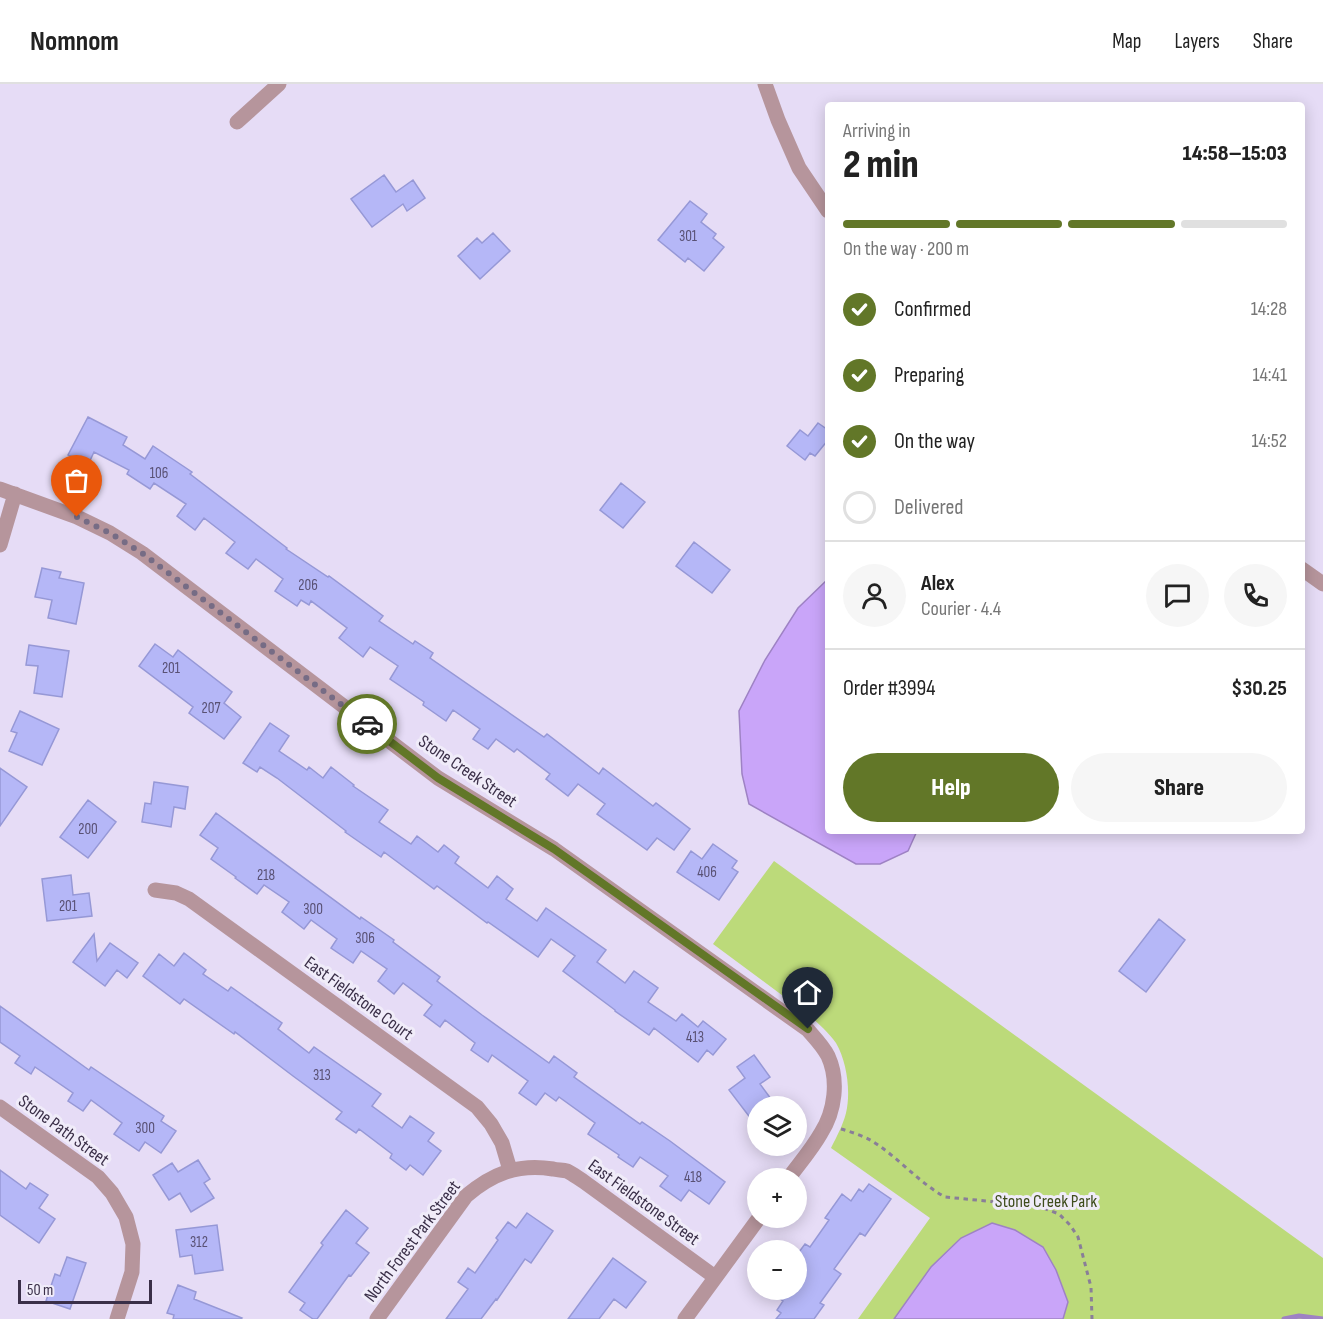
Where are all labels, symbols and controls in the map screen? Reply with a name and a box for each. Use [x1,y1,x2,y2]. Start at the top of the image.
text: Nomnom [30,25,119,58]
text: Map [1112,29,1141,54]
text: Layers [1174,29,1220,54]
text: Share [1253,29,1293,54]
text: Arriving in [843,119,911,143]
text: 14:58–15:03 [1183,140,1287,167]
text: 2 min [843,142,919,189]
house number: 301 [679,227,698,246]
text: On the way · 200 m [843,237,969,261]
icon: check [843,293,876,326]
text: Confirmed [894,296,971,323]
text: 14:28 [1251,297,1287,321]
icon: check [843,359,876,392]
text: Preparing [894,362,964,389]
text: 14:41 [1252,363,1287,387]
icon: check [843,425,876,458]
text: On the way [894,428,975,455]
text: 14:52 [1252,429,1287,453]
pin [51,455,102,517]
icon: bag [60,464,93,497]
house number: 106 [150,464,168,483]
text: Delivered [894,494,963,521]
button: person [843,564,906,627]
button: chat [1146,564,1209,627]
button: phone [1224,564,1287,627]
text: Alex [921,570,954,597]
house number: 206 [298,576,318,595]
text: Courier · 4.4 [921,597,1001,621]
house number: 201 [162,659,181,678]
text: Order #3994 [843,675,936,702]
text: $30.25 [1231,675,1287,702]
courier [337,694,397,754]
house number: 207 [202,699,220,718]
icon: car [351,708,384,741]
street label: Stone Creek Street [415,731,521,812]
button: Help [843,753,1059,822]
button: Share [1071,753,1287,822]
house number: 200 [78,820,98,839]
house number: 406 [697,863,717,882]
house number: 218 [257,866,275,885]
house number: 201 [59,897,78,916]
house number: 300 [303,900,323,919]
house number: 306 [355,929,375,948]
street label: East Fieldstone Court [300,952,417,1045]
pin [782,967,833,1029]
icon: home [791,976,824,1009]
house number: 413 [686,1028,704,1047]
house number: 313 [313,1066,331,1085]
street label: Stone Path Street [14,1091,113,1171]
map controls [747,1096,807,1300]
button: layers [747,1096,807,1156]
house number: 300 [135,1119,155,1138]
street label: East Fieldstone Street [584,1155,704,1250]
house number: 418 [684,1168,702,1187]
button: + [747,1168,807,1228]
street label: North Forest Park Street [360,1176,465,1306]
park label: Stone Creek Park [995,1191,1097,1212]
house number: 312 [190,1233,208,1252]
button: − [747,1240,807,1300]
scale bar [18,1277,152,1304]
text: 50 m [27,1281,53,1300]

